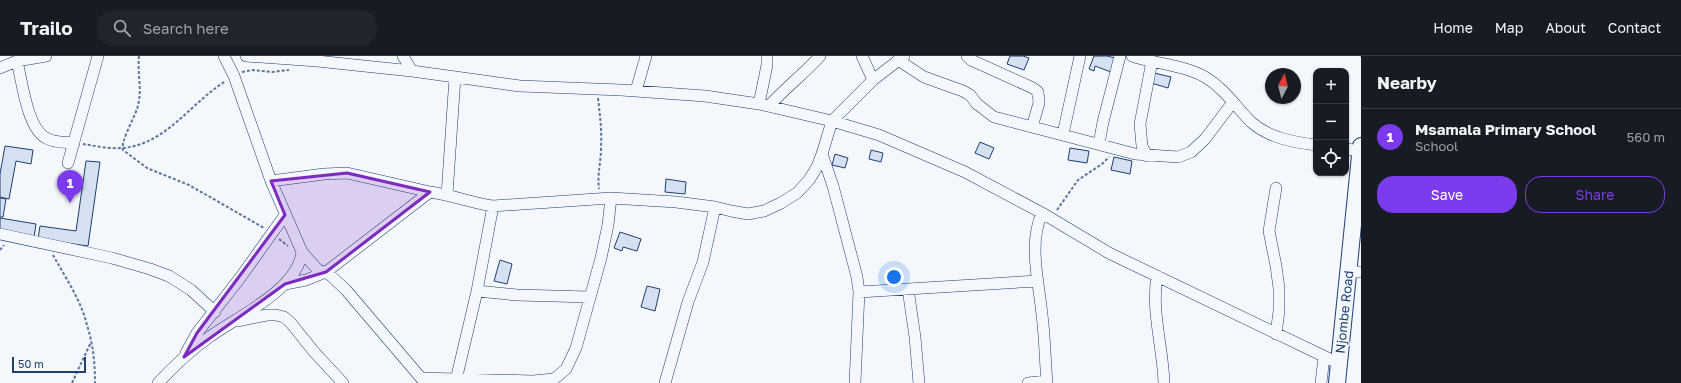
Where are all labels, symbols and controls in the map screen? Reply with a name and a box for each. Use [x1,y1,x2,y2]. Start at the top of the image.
search box [97,10,377,46]
text: Trailo [20,16,73,39]
icon: search [111,17,133,39]
text: Search here [143,19,229,37]
text: Home [1433,19,1473,36]
text: Map [1495,19,1523,36]
text: About [1545,19,1586,36]
text: Contact [1608,19,1661,36]
north arrow [1265,68,1301,104]
map controls [1313,68,1349,176]
button: + [1313,68,1349,104]
text: Nearby [1377,72,1437,93]
button: − [1313,104,1349,140]
text: Msamala Primary School [1415,120,1596,138]
text: 1 [1387,129,1393,145]
text: 560 m [1627,129,1665,145]
text: School [1415,138,1458,154]
button: locate [1313,140,1349,176]
pin: 1 [57,170,83,203]
button: Save [1377,176,1517,213]
button: Share [1525,176,1665,213]
your location [884,267,904,287]
street label: Njombe Road [1332,270,1356,354]
scale bar [12,355,86,374]
text: 50 m [18,357,44,370]

